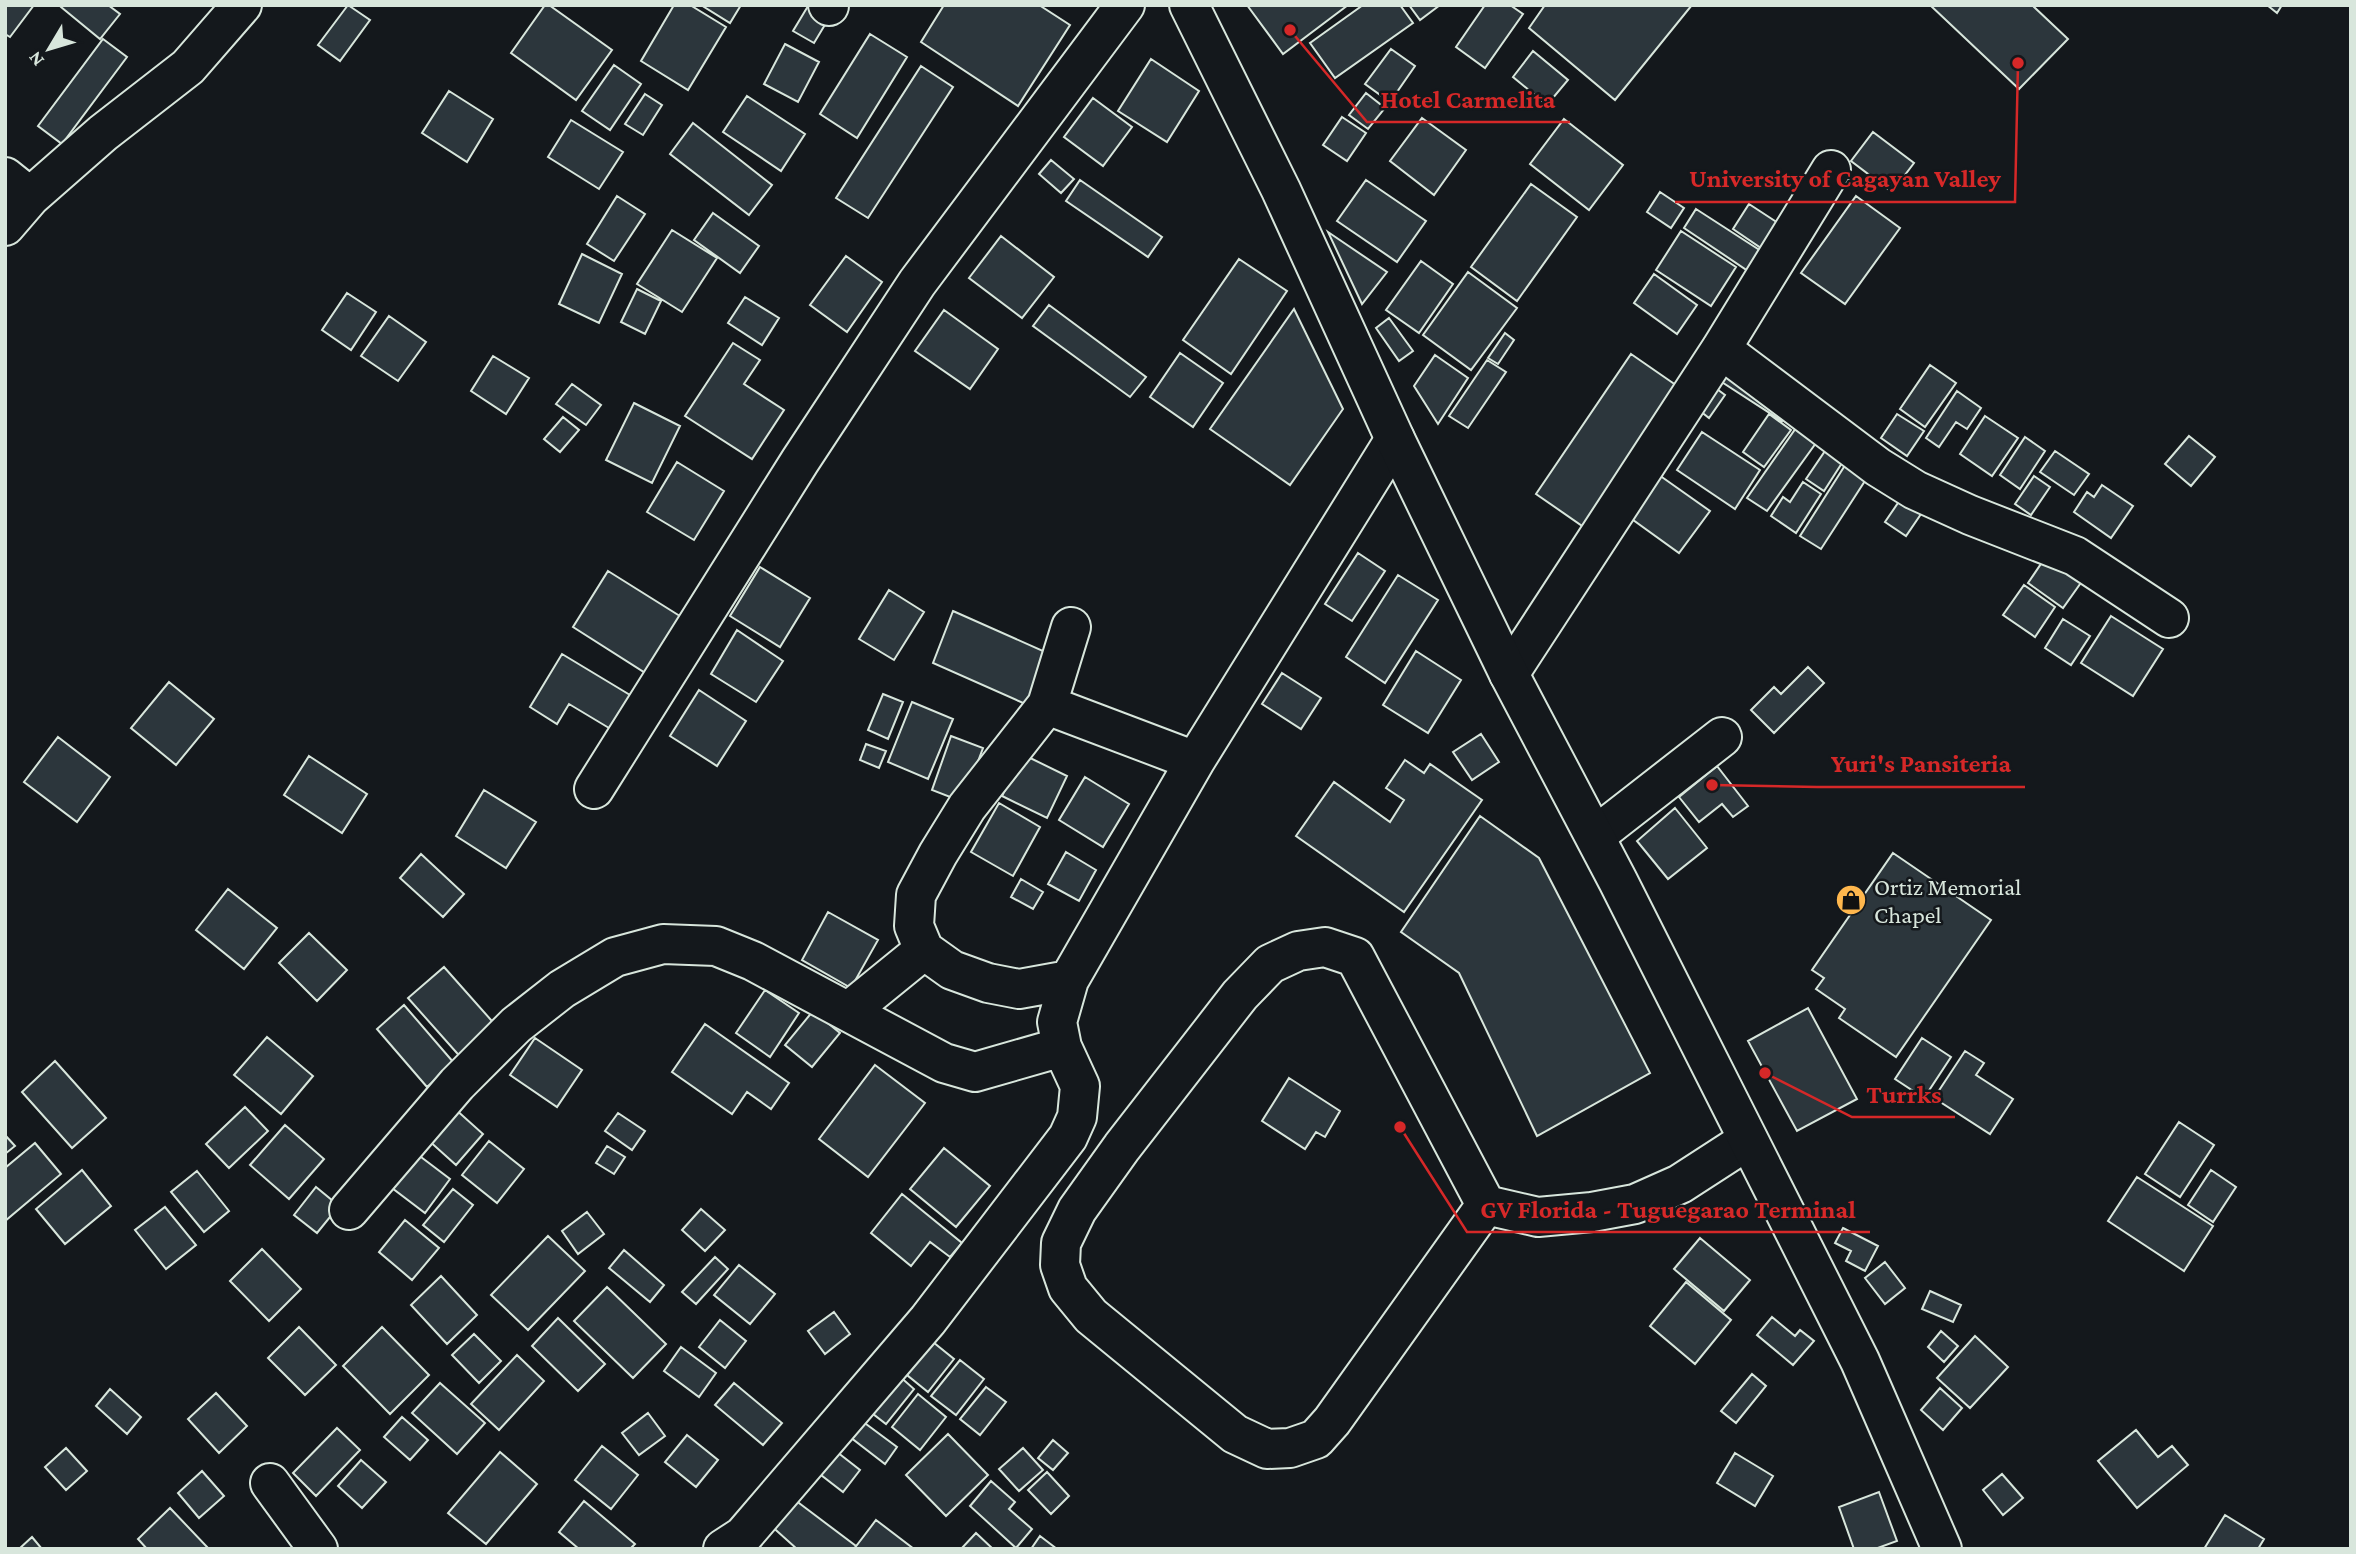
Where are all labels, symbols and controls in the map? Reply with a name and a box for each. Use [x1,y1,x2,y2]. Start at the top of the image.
north arrow [14,14,84,84]
text: N [24,48,48,71]
callout: Hotel Carmelita [1367,75,1570,122]
text: Hotel Carmelita [1381,85,1556,114]
callout: University of Cagayan Valley [1675,155,2015,202]
text: University of Cagayan Valley [1689,164,2001,193]
callout: Yuri's Pansiteria [1817,740,2025,787]
text: Yuri's Pansiteria [1831,749,2012,778]
place label: Ortiz Memorial Chapel [1874,873,2021,928]
shop icon: Ortiz Memorial Chapel [1834,883,1868,917]
callout: Turrks [1852,1070,1955,1117]
text: Turrks [1866,1080,1942,1109]
callout: GV Florida - Tuguegarao Terminal [1467,1185,1870,1232]
text: GV Florida - Tuguegarao Terminal [1480,1195,1856,1224]

